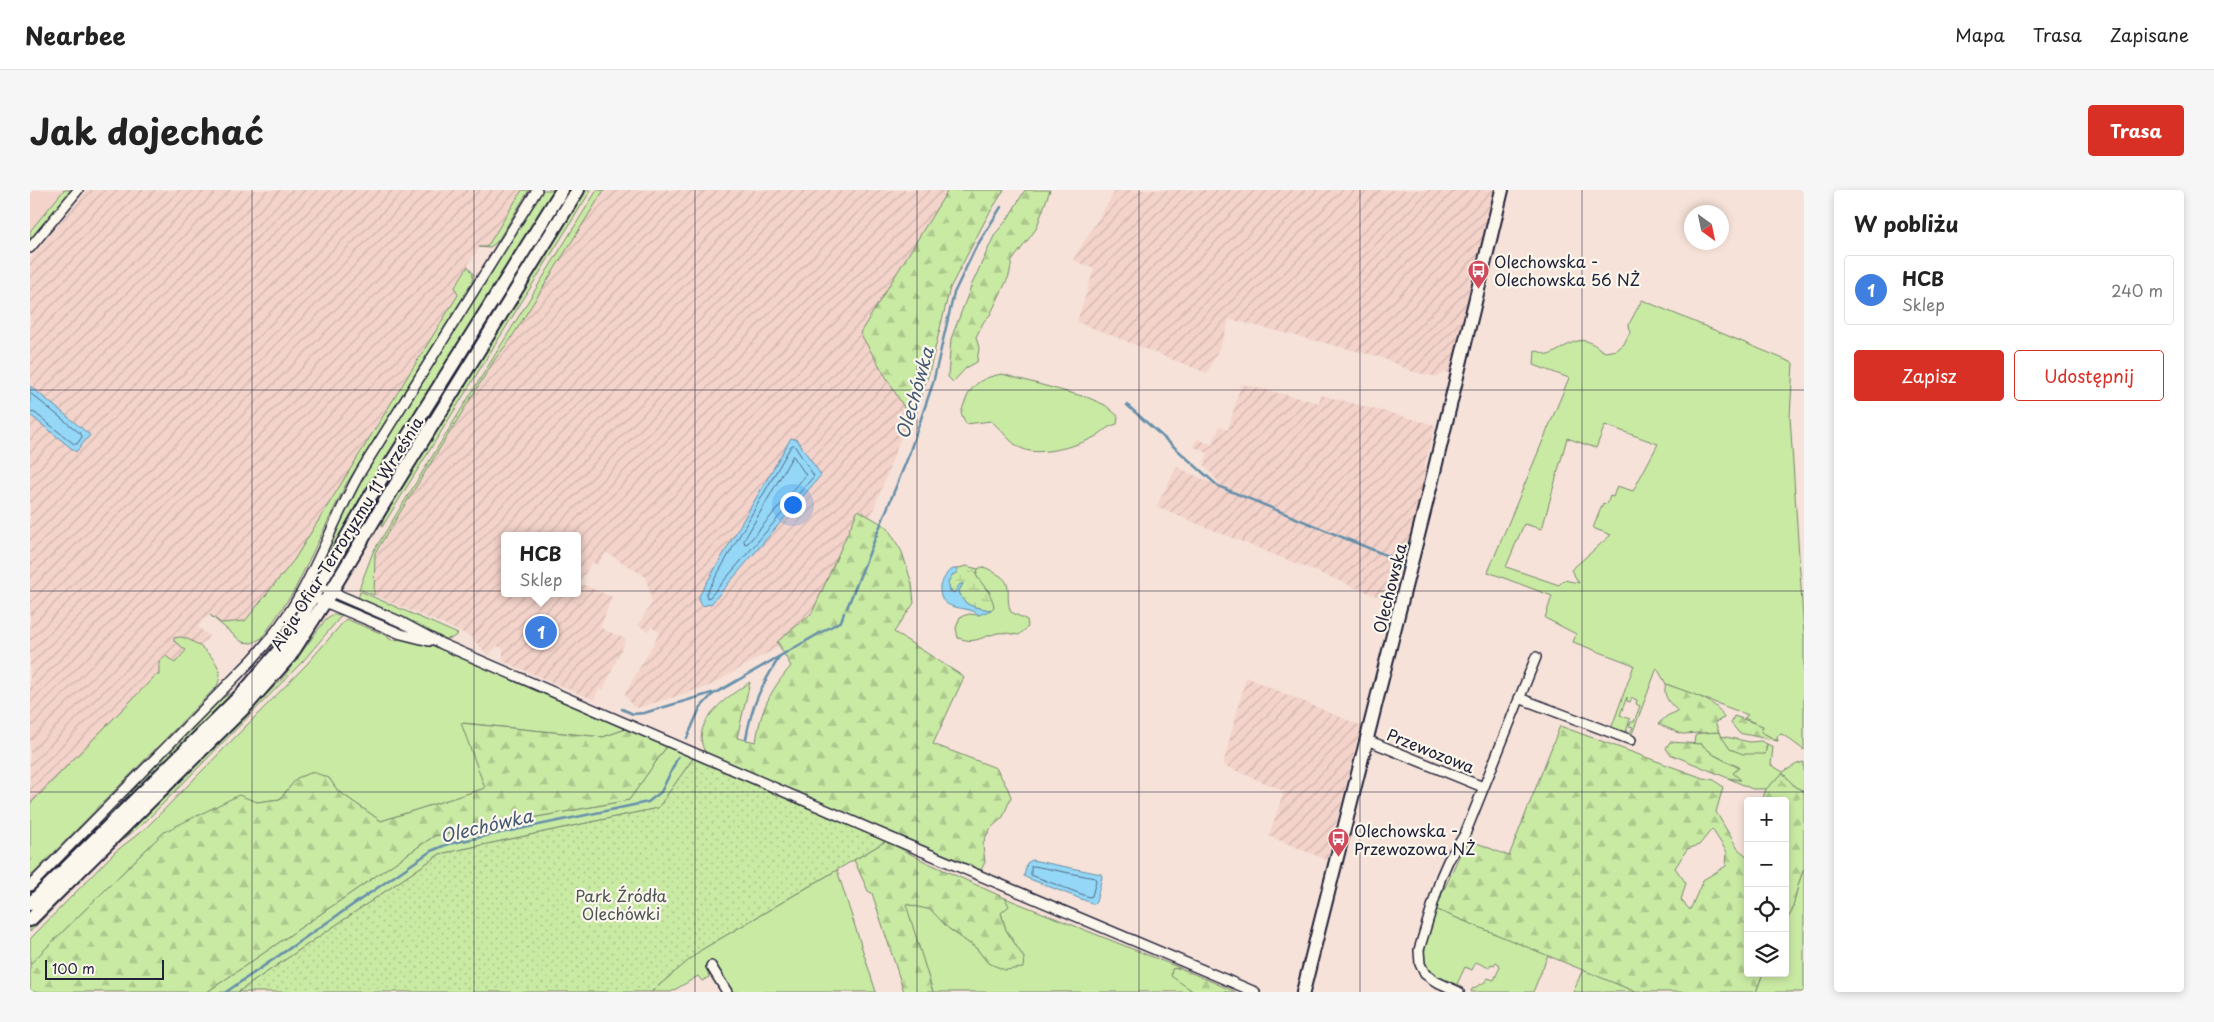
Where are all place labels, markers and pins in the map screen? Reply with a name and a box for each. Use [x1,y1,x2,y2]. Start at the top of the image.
place label: Olechowska - Olechowska 56 NŻ [1494,249,1640,291]
bus stop icon: Olechowska - Olechowska 56 NŻ [1466,258,1490,289]
pin: 1 [525,613,557,651]
place label: Olechowska - Przewozowa NŻ [1354,818,1476,860]
bus stop icon: Olechowska - Przewozowa NŻ [1326,827,1350,858]

